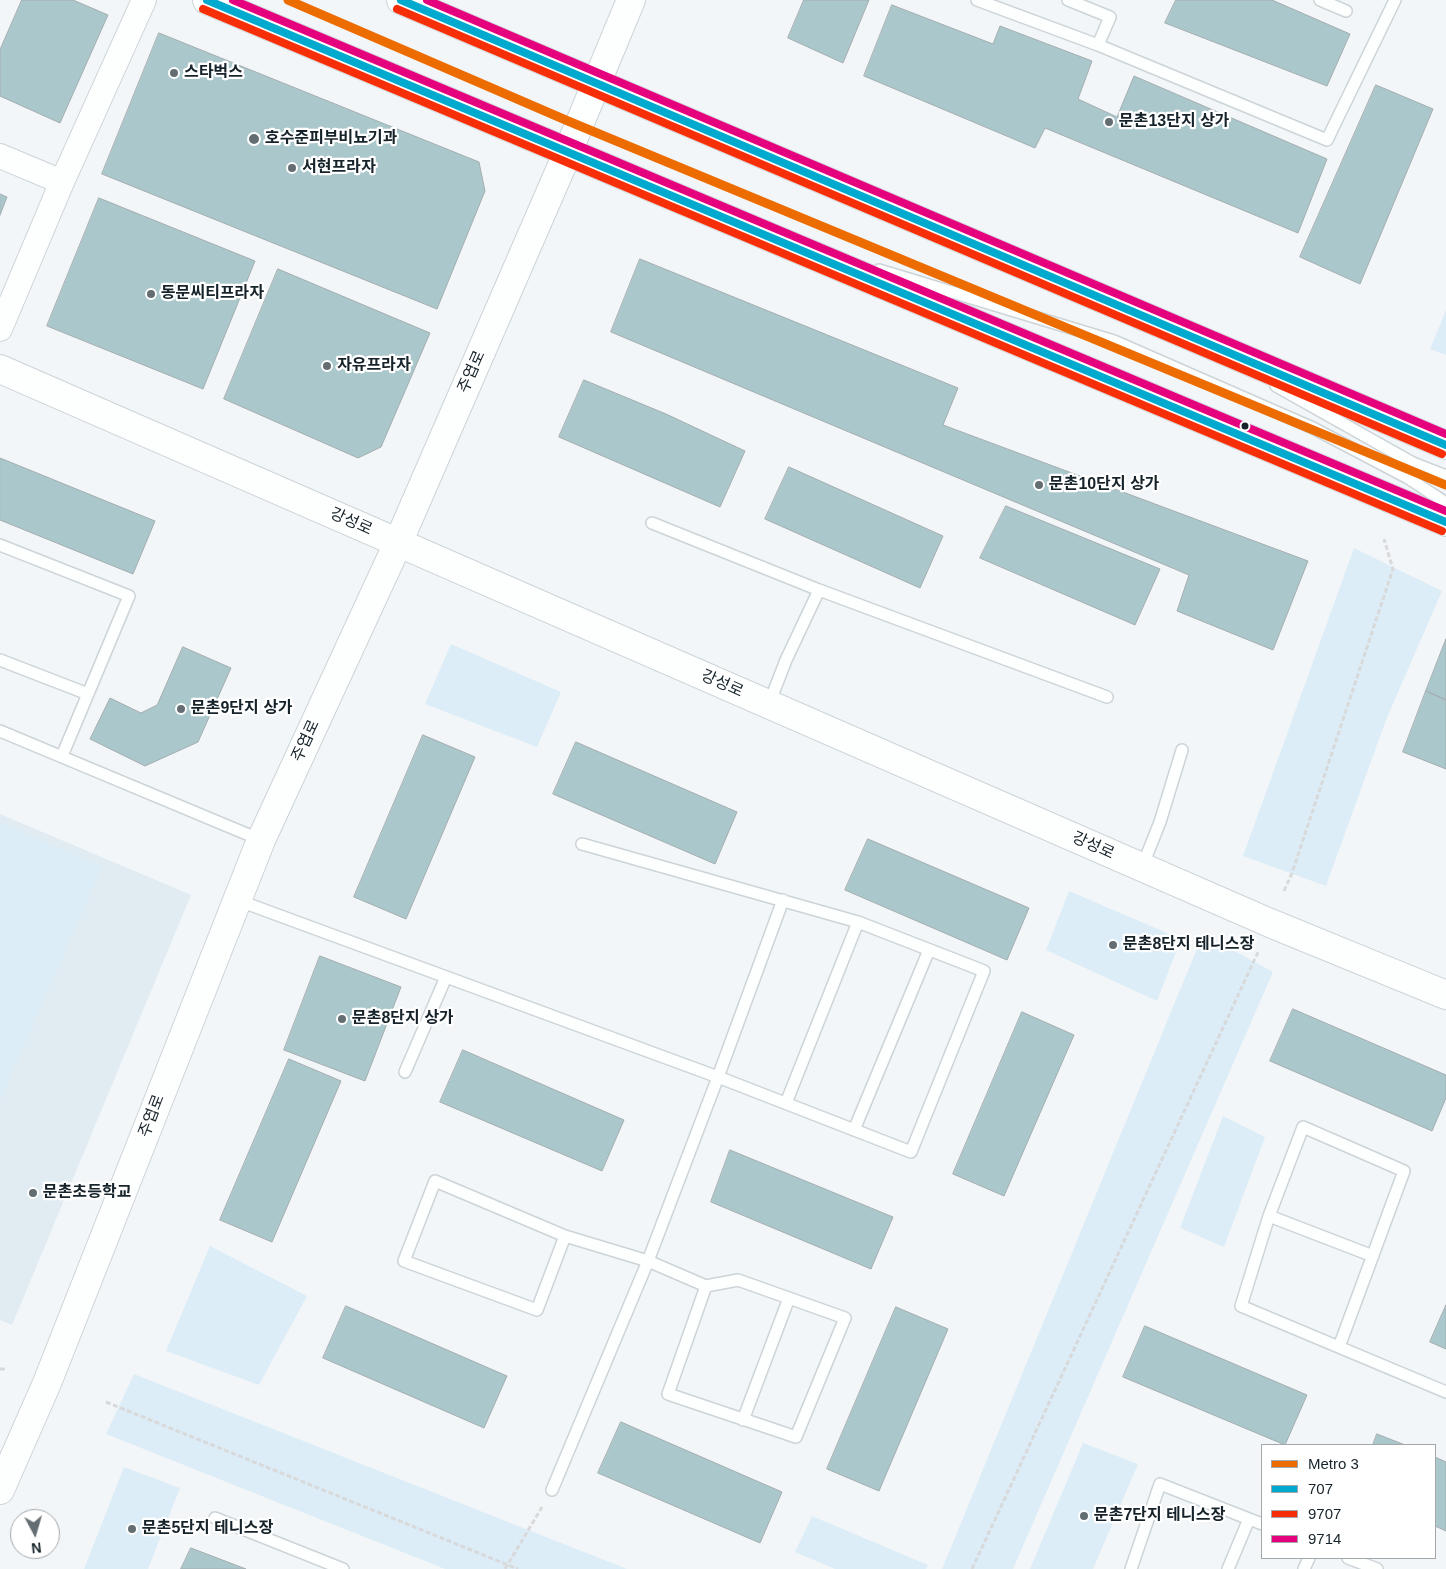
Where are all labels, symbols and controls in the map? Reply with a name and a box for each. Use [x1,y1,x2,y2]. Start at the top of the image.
place label: 스타벅스 [184,63,243,83]
marker: 스타벅스 [168,67,180,79]
place label: 문촌13단지 상가 [1119,112,1230,132]
marker: 문촌13단지 상가 [1103,116,1115,128]
place label: 호수준피부비뇨기과 [265,129,397,149]
marker: 호수준피부비뇨기과 [247,132,261,146]
place label: 서현프라자 [302,158,376,178]
marker: 서현프라자 [286,162,298,174]
place label: 동문씨티프라자 [161,284,264,304]
marker: 동문씨티프라자 [145,288,157,300]
street label: 주엽로 [454,348,490,396]
place label: 자유프라자 [337,356,411,376]
marker: 자유프라자 [321,360,333,372]
unlabelled marker [1240,421,1250,431]
place label: 문촌10단지 상가 [1049,475,1160,495]
marker: 문촌10단지 상가 [1033,479,1045,491]
street label: 강성로 [327,504,375,540]
street label: 강성로 [698,666,746,702]
place label: 문촌9단지 상가 [191,699,293,719]
marker: 문촌9단지 상가 [175,703,187,715]
street label: 주엽로 [288,717,324,765]
street label: 강성로 [1069,828,1117,864]
place label: 문촌8단지 테니스장 [1123,935,1254,955]
marker: 문촌8단지 테니스장 [1107,939,1119,951]
place label: 문촌8단지 상가 [352,1009,454,1029]
marker: 문촌8단지 상가 [336,1013,348,1025]
street label: 주엽로 [135,1092,169,1140]
place label: 문촌초등학교 [43,1183,131,1203]
marker: 문촌초등학교 [27,1187,39,1199]
legend [1261,1444,1436,1559]
text: Metro 3 [1308,1455,1359,1472]
text: 707 [1308,1480,1333,1497]
text: 9707 [1308,1505,1341,1522]
place label: 문촌7단지 테니스장 [1094,1506,1225,1526]
north arrow [10,1509,60,1559]
marker: 문촌7단지 테니스장 [1078,1510,1090,1522]
place label: 문촌5단지 테니스장 [142,1519,273,1539]
marker: 문촌5단지 테니스장 [126,1523,138,1535]
text: 9714 [1308,1530,1341,1547]
text: N [31,1539,42,1556]

